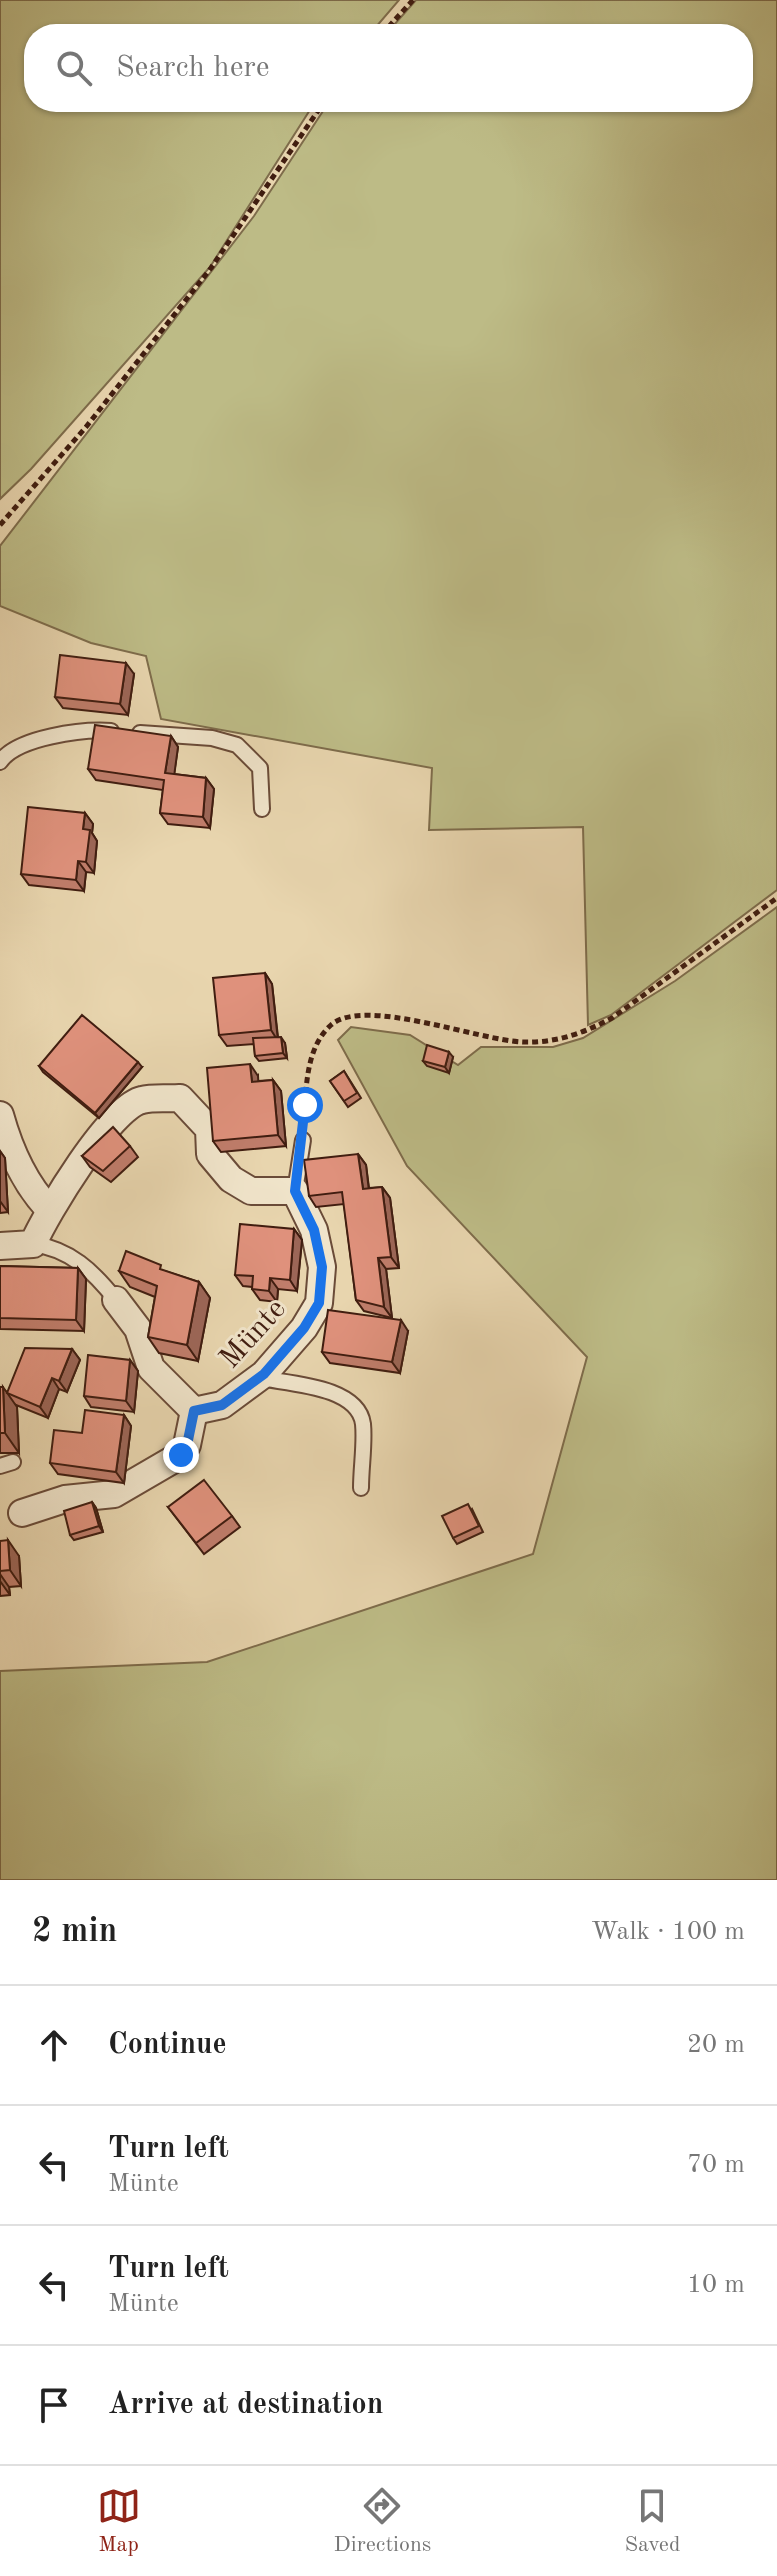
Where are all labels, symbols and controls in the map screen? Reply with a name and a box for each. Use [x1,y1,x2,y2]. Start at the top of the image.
search box [24,24,753,112]
icon: search [52,46,96,90]
text: Search here [116,53,270,83]
route start [287,1087,323,1123]
street label: Münte [215,1294,292,1375]
route end [163,1437,199,1473]
text: 2 min [32,1915,117,1949]
text: Walk · 100 m [591,1919,745,1945]
icon: ahead [32,2023,76,2067]
text: Continue [108,2030,227,2060]
text: 20 m [687,2032,745,2058]
text: Turn left [108,2134,229,2164]
icon: left [32,2143,76,2187]
text: 70 m [687,2152,745,2178]
text: Münte [108,2171,179,2197]
text: Turn left [108,2254,229,2284]
icon: left [32,2263,76,2307]
text: 10 m [687,2272,745,2298]
text: Münte [108,2291,179,2317]
icon: arrive [32,2383,76,2427]
text: Arrive at destination [108,2390,383,2420]
tab: Map [97,2484,141,2559]
tab: Directions [334,2484,431,2559]
tab: Saved [624,2484,680,2559]

